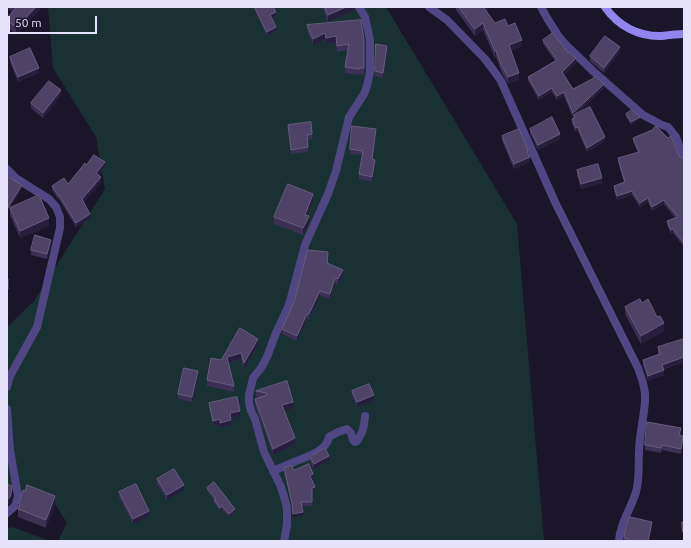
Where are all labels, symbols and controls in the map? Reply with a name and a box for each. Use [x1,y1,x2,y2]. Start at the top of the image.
scale bar [10,8,99,34]
text: 50 m [15,16,42,29]

